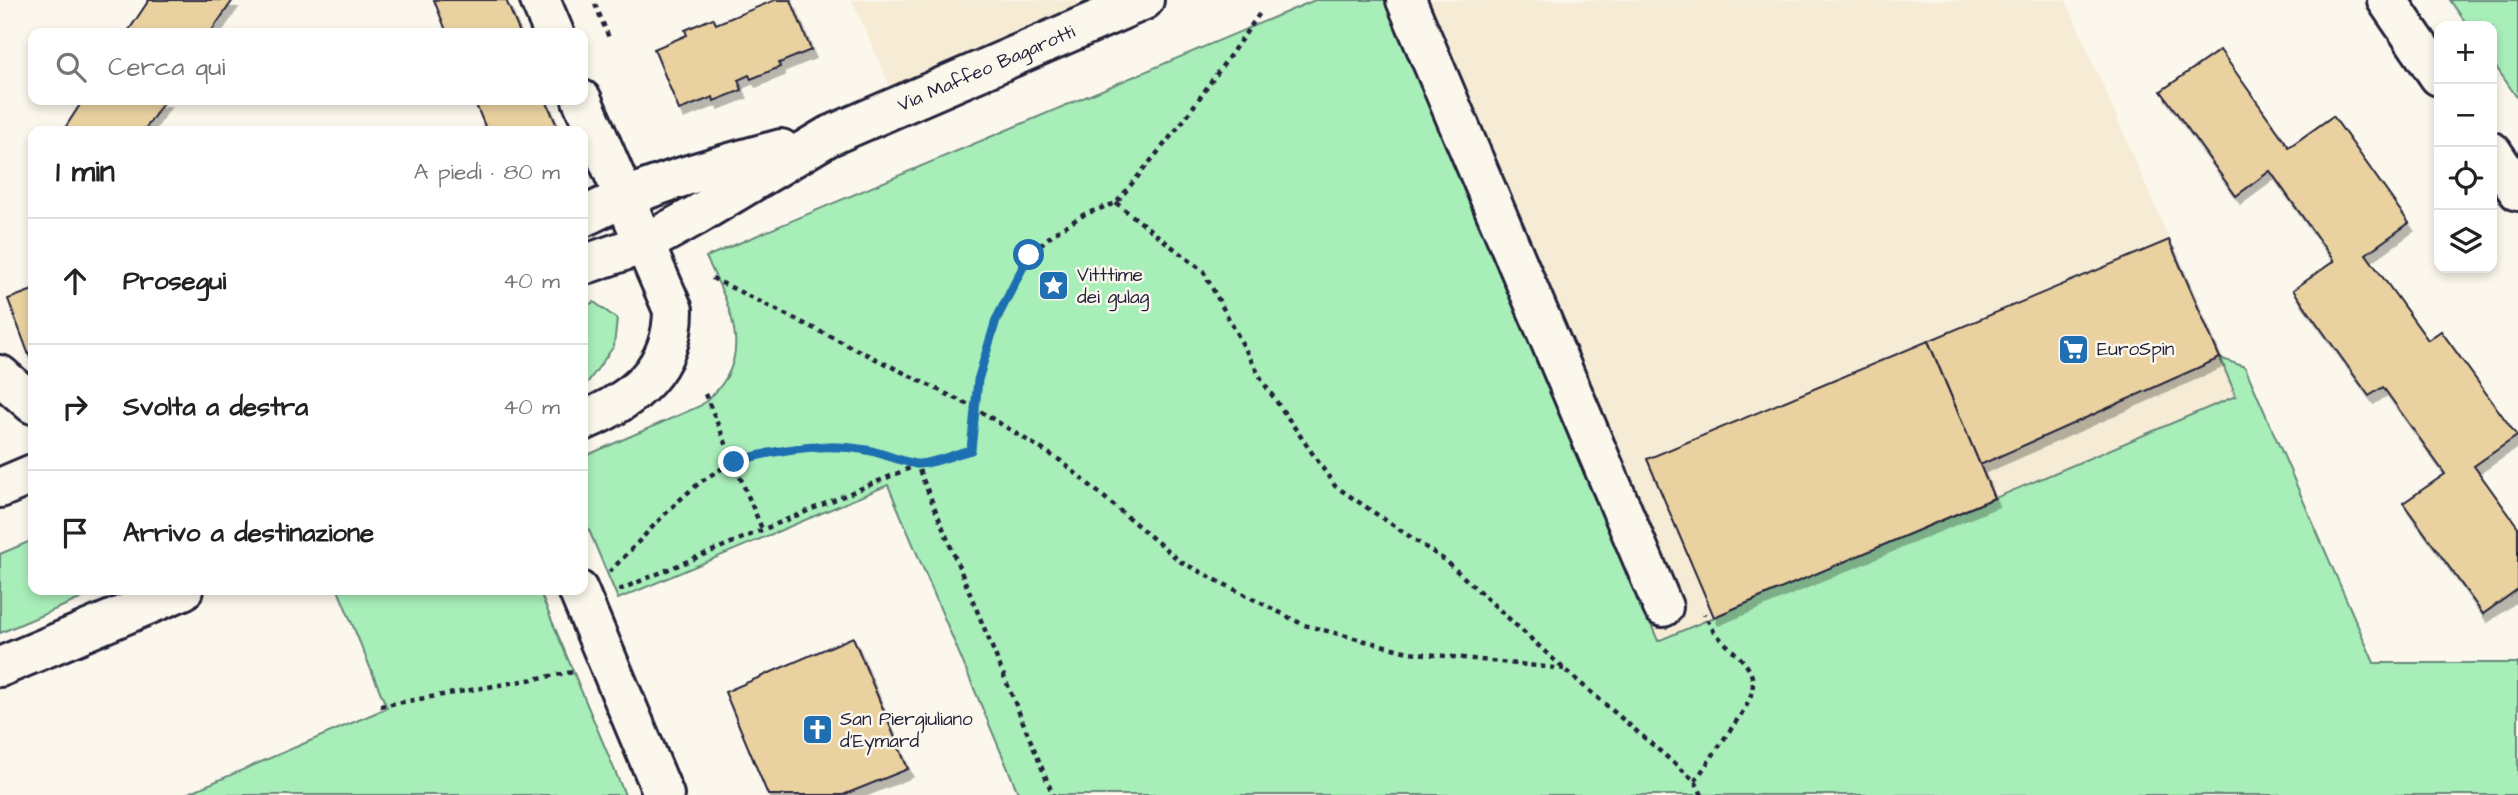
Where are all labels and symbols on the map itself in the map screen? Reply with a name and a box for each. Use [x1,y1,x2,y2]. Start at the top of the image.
street label: Via Maffeo Bagarotti [893,18,1079,118]
route start [1013,239,1044,270]
place label: Vitttime dei gulag [1077,262,1150,312]
place icon: Vitttime dei gulag [1037,269,1071,303]
supermarket icon: EuroSpin [2057,332,2091,366]
place label: EuroSpin [2097,336,2174,363]
route end [718,446,749,477]
place label: San Piergiuliano d'Eymard [840,706,973,756]
church icon: San Piergiuliano d'Eymard [800,713,834,747]

